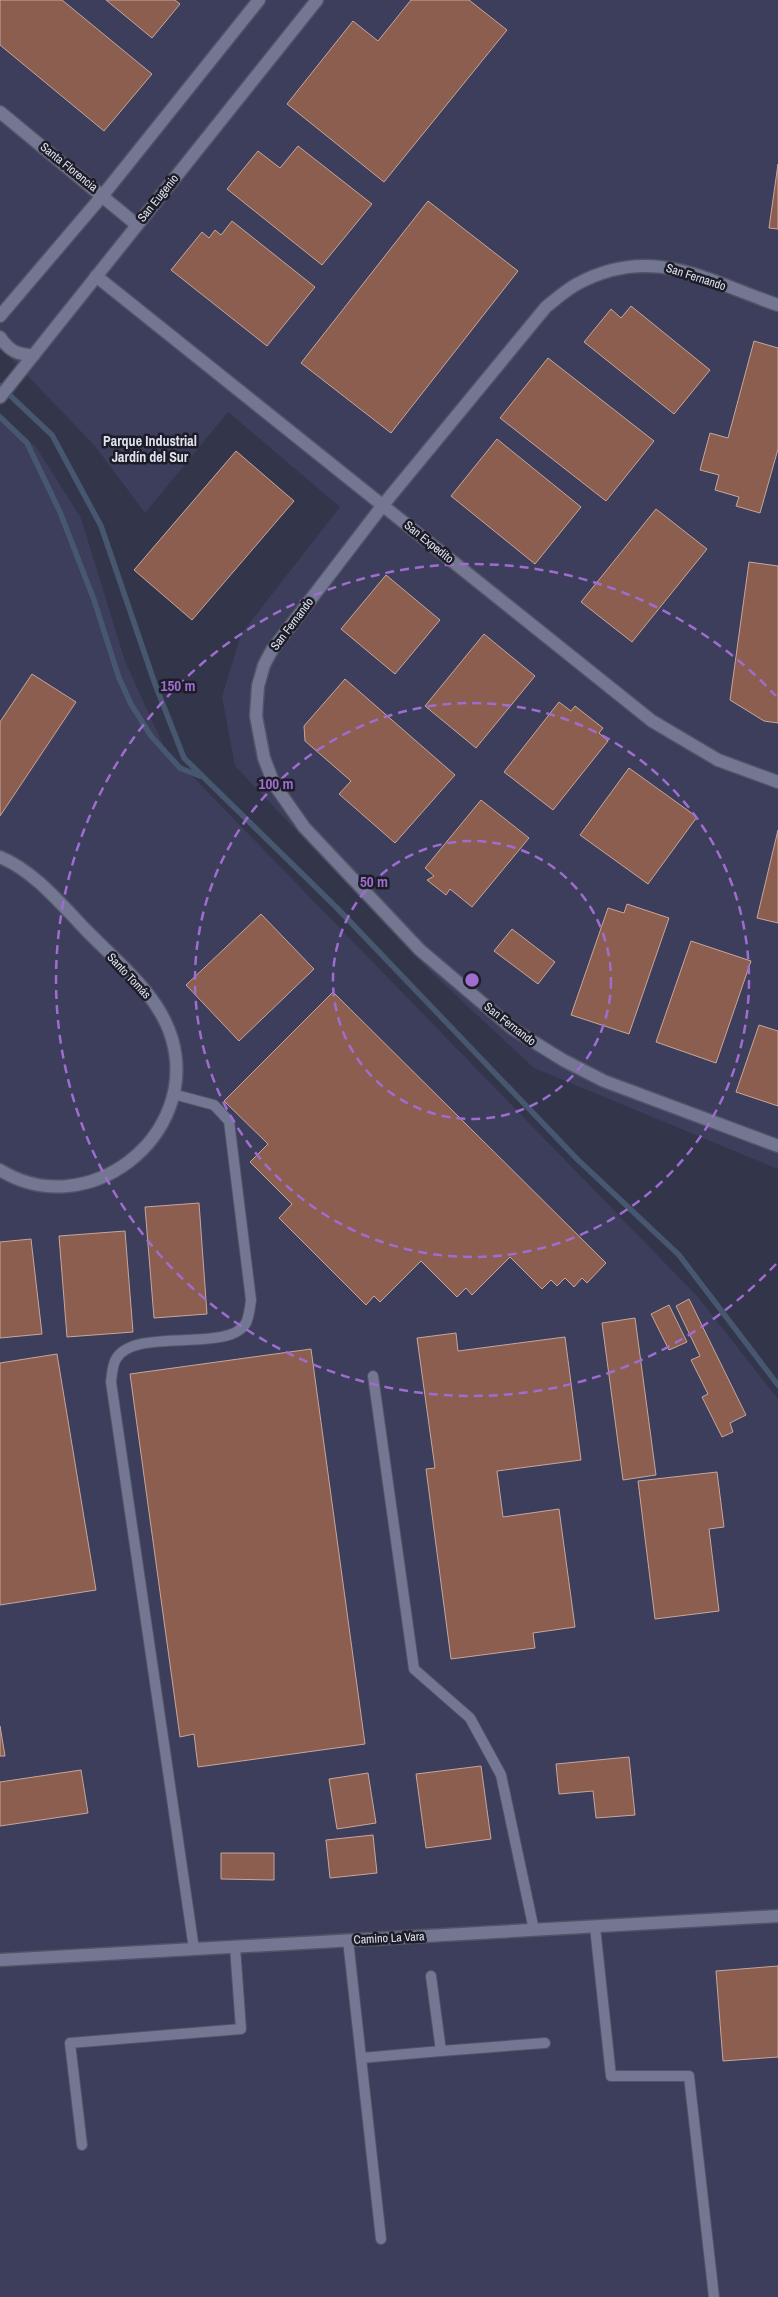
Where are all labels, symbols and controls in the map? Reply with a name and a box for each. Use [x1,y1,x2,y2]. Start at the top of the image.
street label: Santa Florencia [37,139,101,195]
street label: San Eugenio [134,171,182,225]
street label: San Fernando [664,260,728,294]
district label: Parque Industrial Jardín del Sur [103,432,197,466]
street label: San Expedito [401,517,457,567]
street label: San Fernando [267,594,317,654]
text: 150 m [161,675,195,696]
text: 100 m [259,773,293,794]
text: 50 m [360,871,388,892]
street label: Santo Tomás [104,950,154,1002]
centre of rings [463,971,481,989]
street label: San Fernando [481,999,539,1049]
street label: Camino La Vara [353,1928,425,1948]

